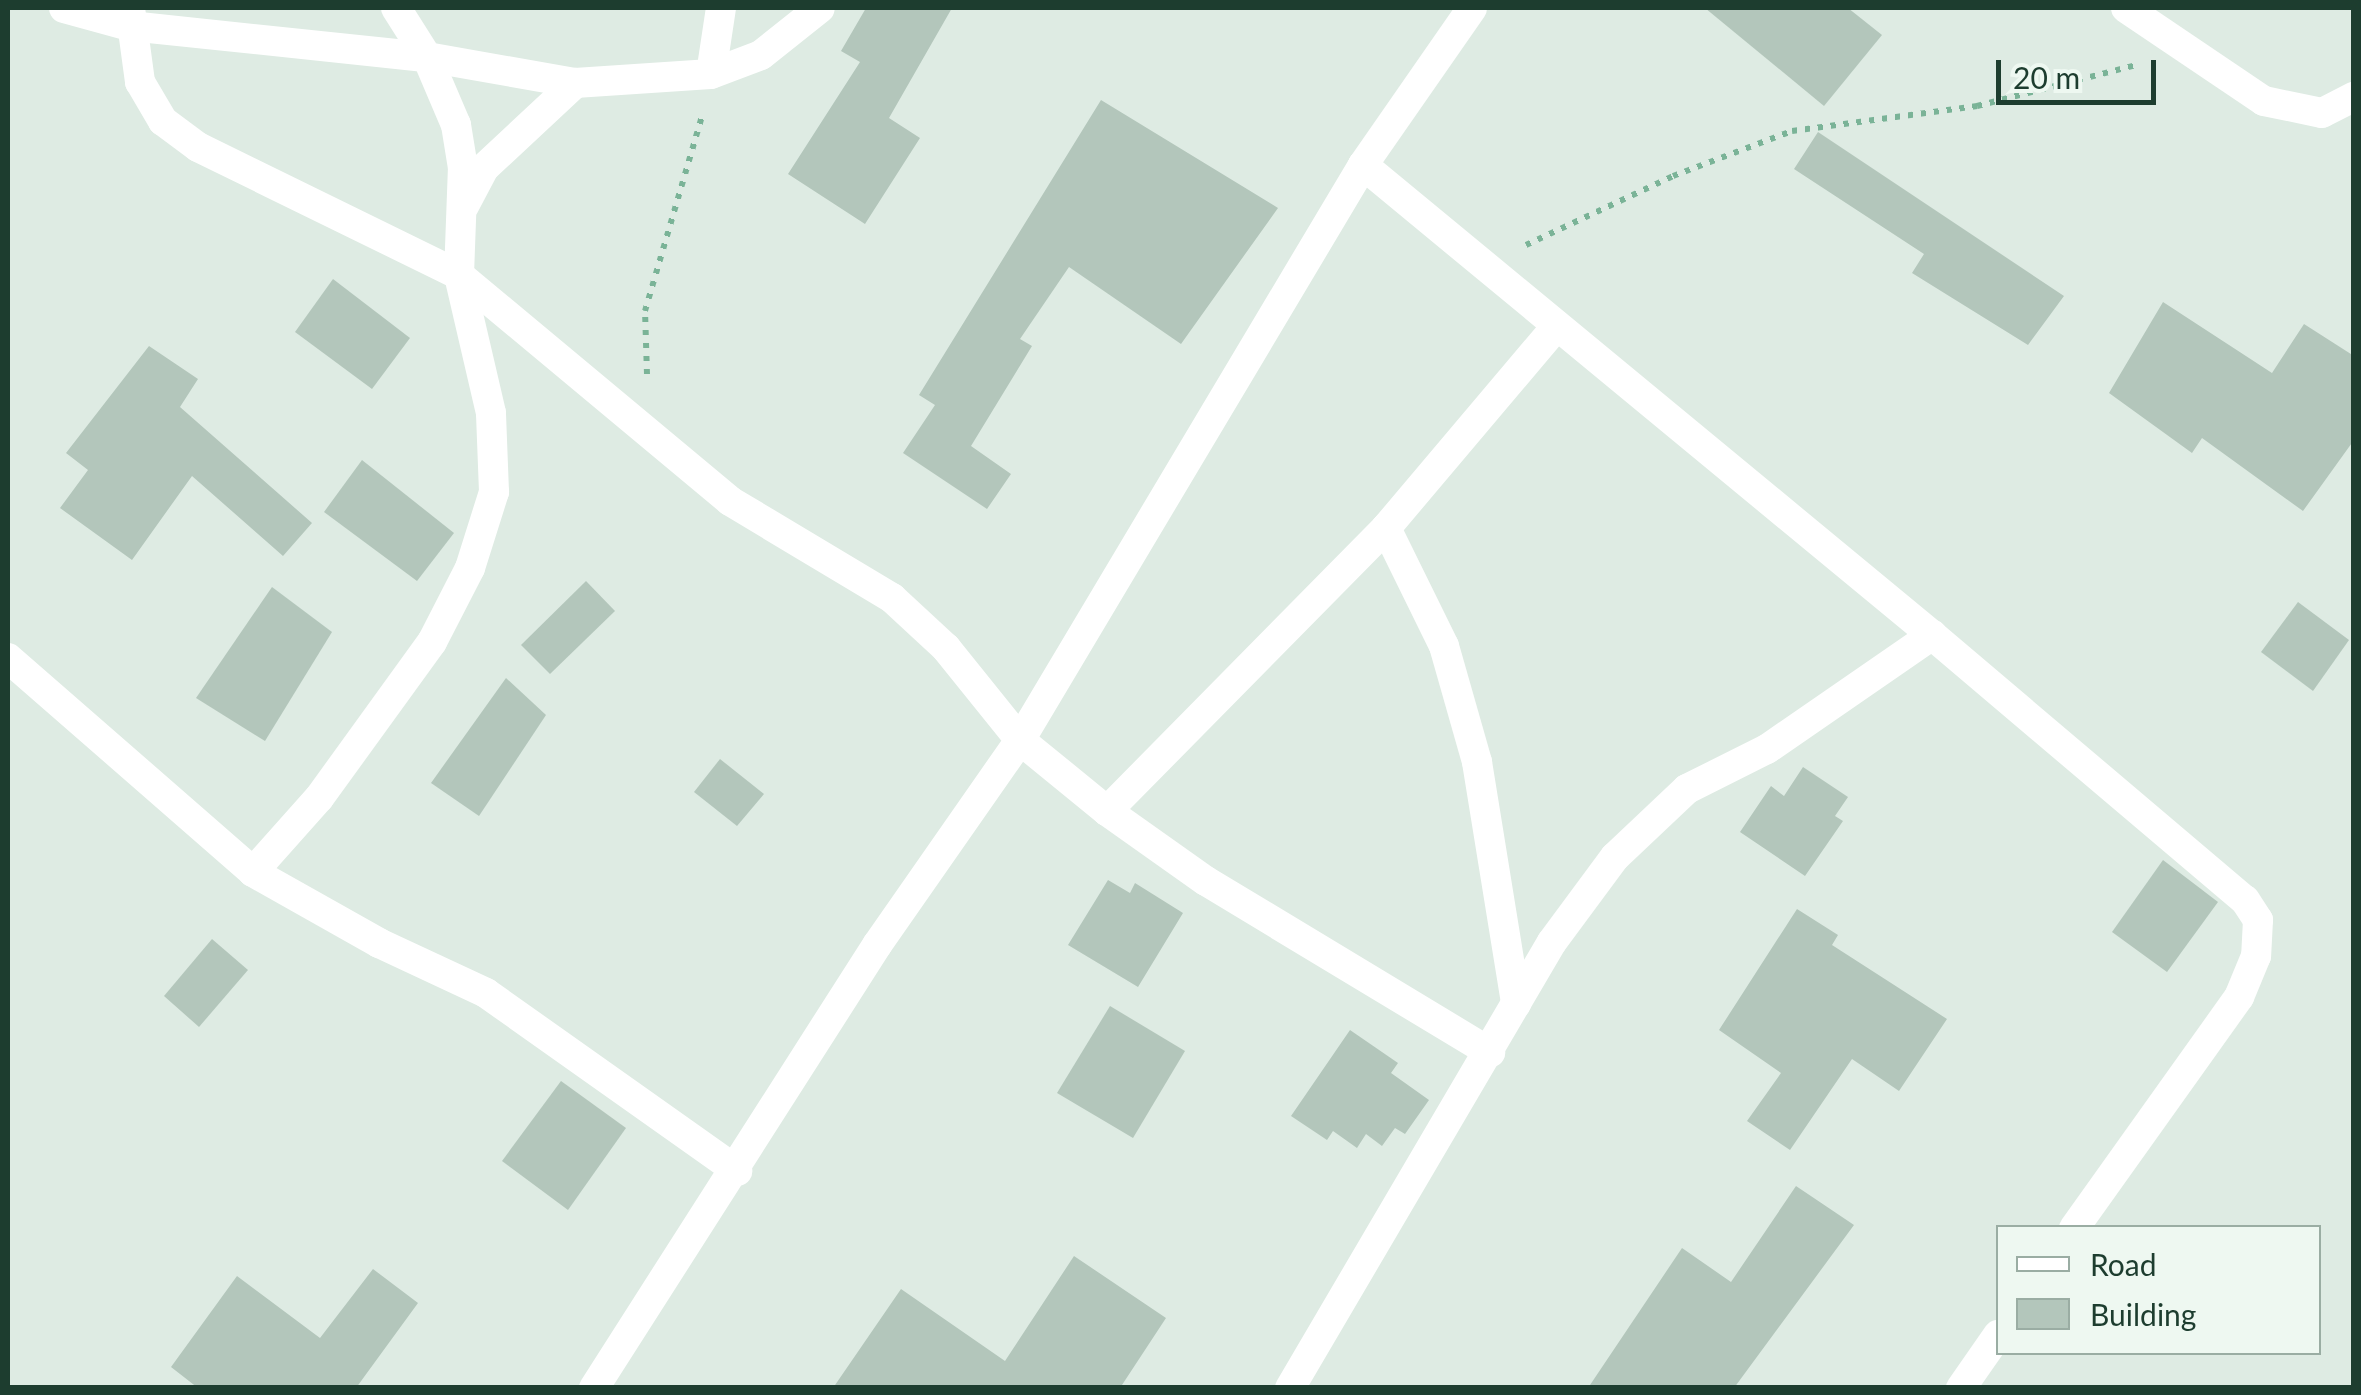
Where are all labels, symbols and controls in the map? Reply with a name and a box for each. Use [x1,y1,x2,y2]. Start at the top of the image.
scale bar [2001,40,2161,102]
text: 20 m [2013,59,2080,95]
legend [1996,1225,2321,1355]
text: Road [2090,1246,2157,1282]
text: Building [2090,1296,2196,1332]

